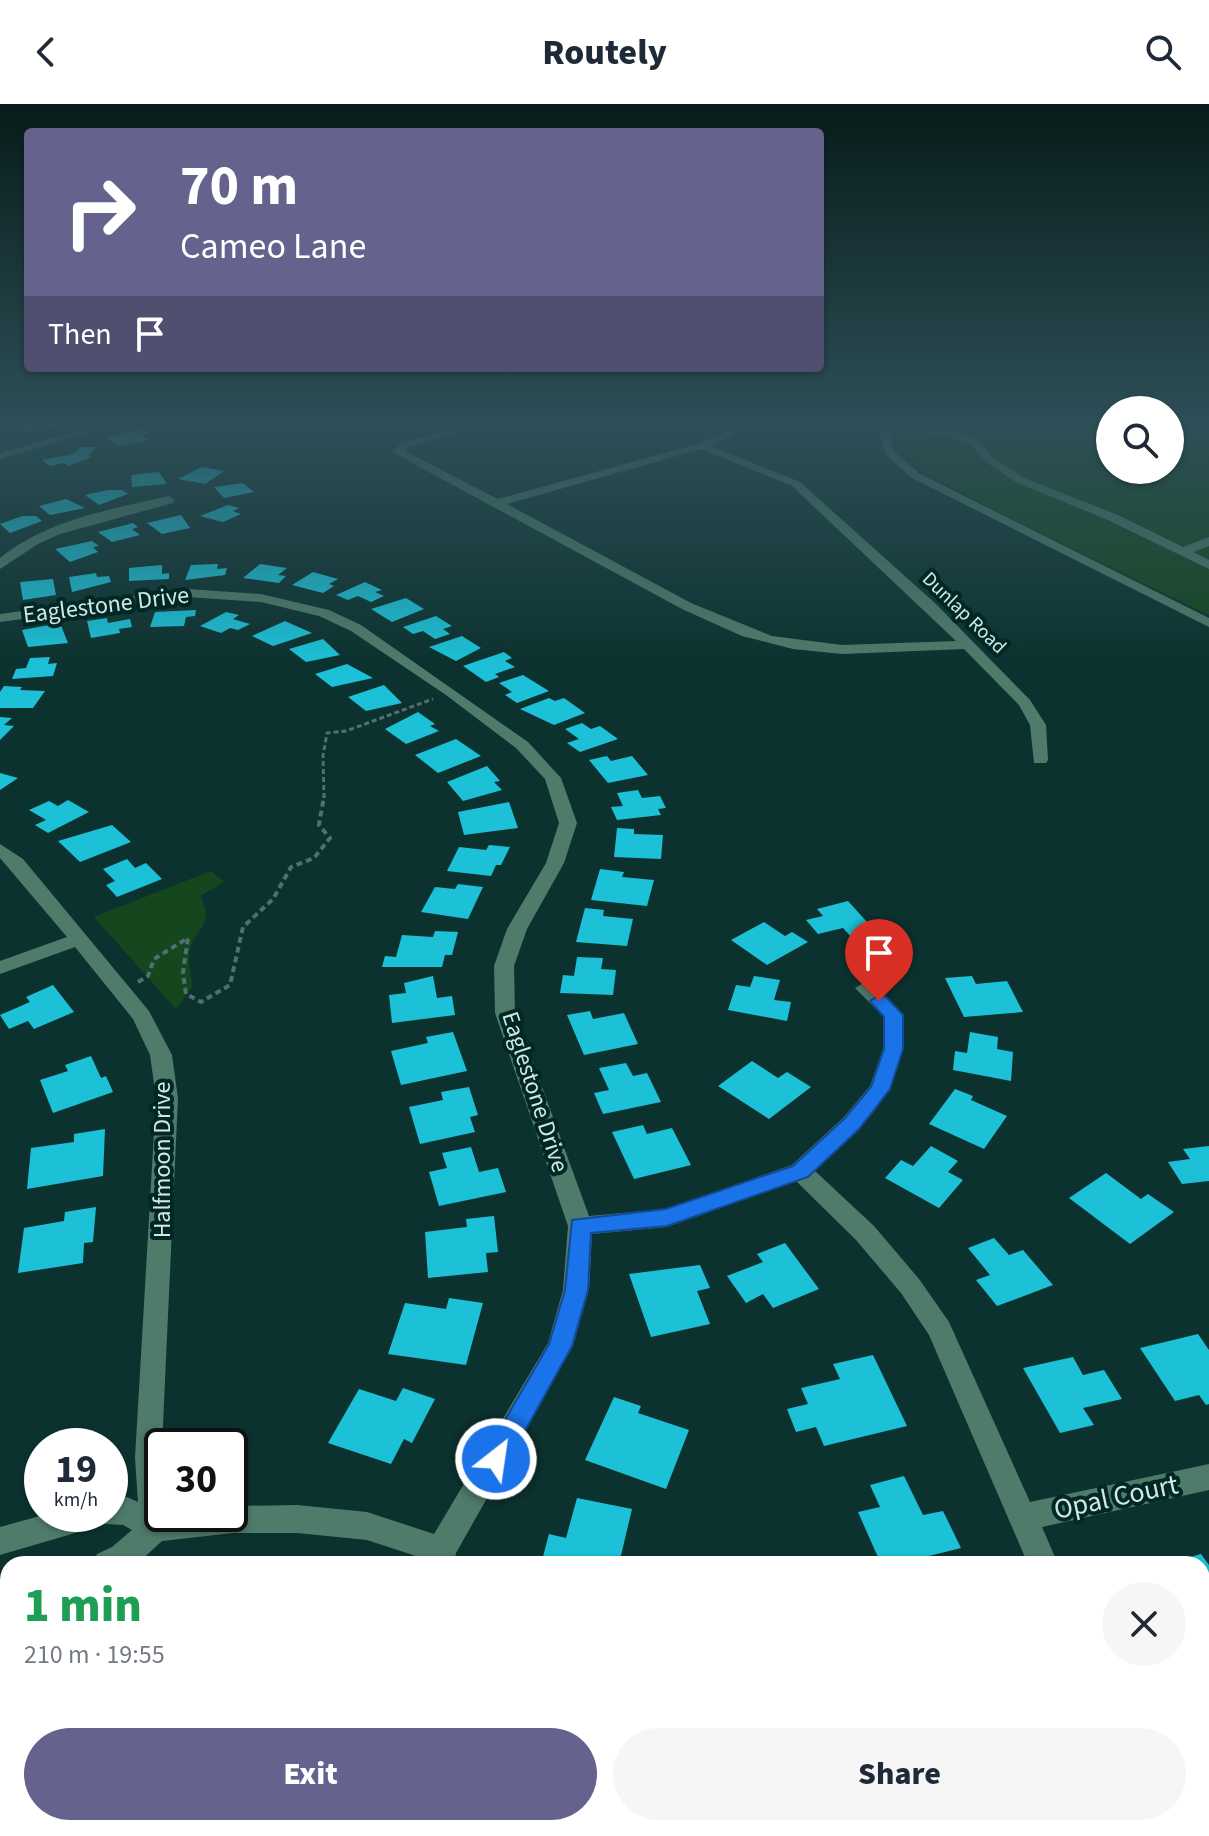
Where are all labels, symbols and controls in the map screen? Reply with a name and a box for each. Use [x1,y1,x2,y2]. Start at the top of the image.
text: Routely [542,27,667,78]
icon: back [24,30,68,74]
icon: search [1141,30,1185,74]
text: 70 m [180,147,298,226]
icon: right [48,160,152,264]
text: Cameo Lane [180,221,366,272]
icon: arrive [128,312,172,356]
text: Then [48,313,112,356]
map controls [1096,396,1184,484]
button: search [1096,396,1184,484]
street label: Dunlap Road [916,566,1012,660]
street label: Eaglestone Drive [21,577,191,633]
pin [845,919,913,1001]
icon: arrive [857,931,901,975]
street label: Eaglestone Drive [493,1007,577,1177]
street label: Halfmoon Drive [145,1082,180,1238]
position arrow [454,1417,538,1501]
speed limit sign: 30 [144,1428,248,1532]
text: 19 [55,1441,97,1498]
street label: Opal Court [1050,1464,1182,1530]
text: km/h [54,1486,98,1514]
text: 1 min [24,1572,142,1640]
button: close [1102,1582,1186,1666]
text: 210 m · 19:55 [24,1636,165,1673]
button: Exit [24,1728,597,1820]
button: Share [613,1728,1186,1820]

